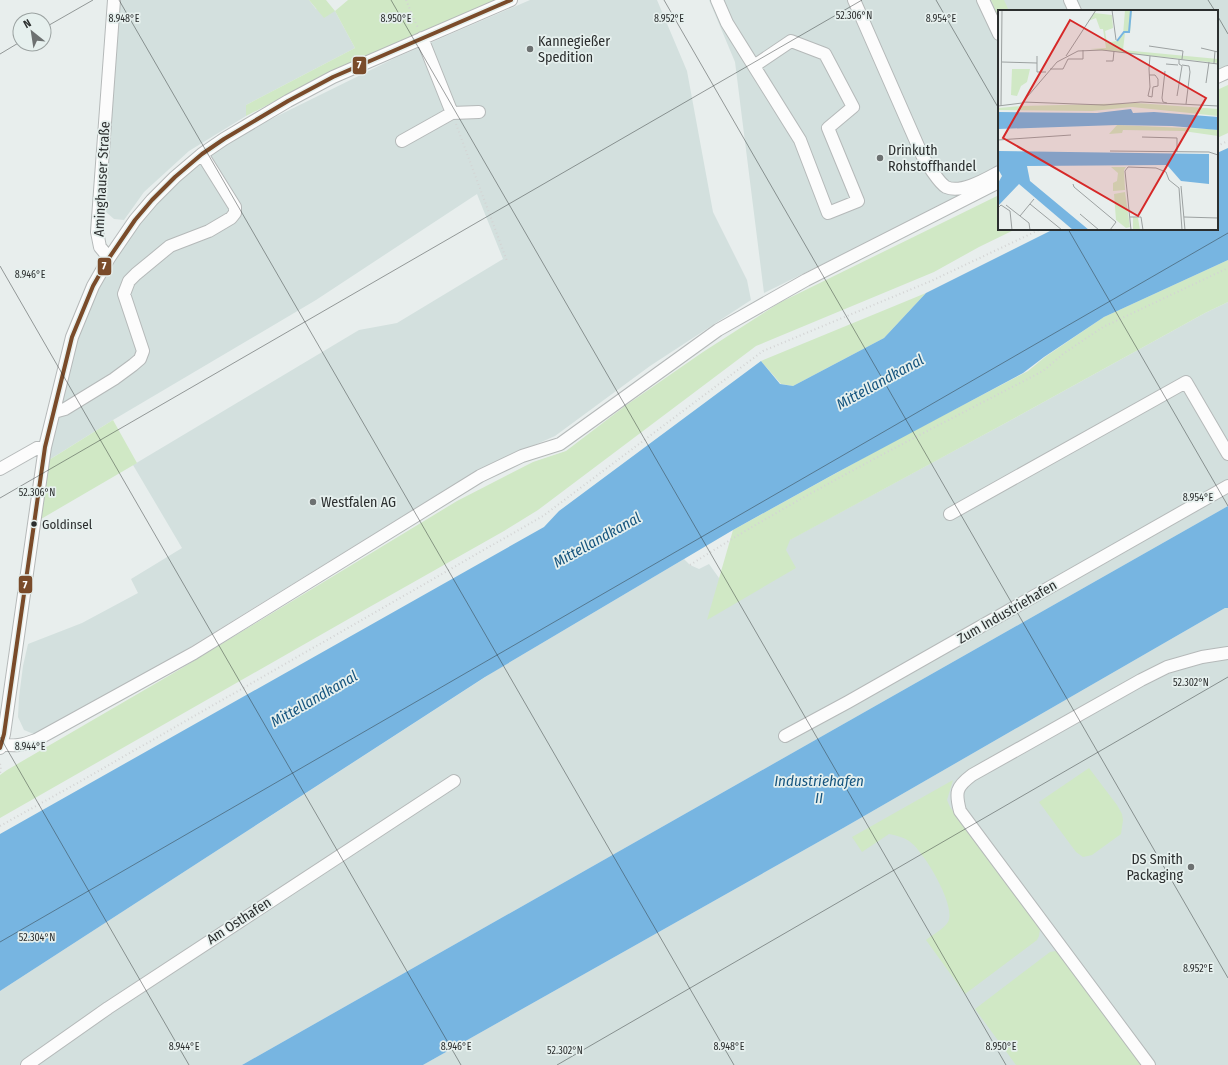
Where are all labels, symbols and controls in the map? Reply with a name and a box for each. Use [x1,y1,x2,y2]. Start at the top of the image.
text: 52.306°N [836,10,872,22]
inset map [998,10,1218,230]
north arrow [12,12,52,52]
text: 8.948°E [109,13,140,25]
text: 8.950°E [381,13,412,25]
text: 8.952°E [654,13,684,25]
text: 8.954°E [926,13,957,25]
text: N [21,16,33,31]
place label: Kannegießer Spedition [538,33,610,66]
marker: Kannegießer Spedition [525,44,535,54]
line badge: 7 [352,56,367,75]
text: 7 [357,59,362,72]
street label: Aminghauser Straße [90,121,114,237]
place label: Drinkuth Rohstoffhandel [888,142,976,175]
marker: Drinkuth Rohstoffhandel [875,153,885,163]
line badge: 7 [97,257,112,276]
text: 7 [102,260,107,273]
text: 8.946°E [15,269,46,281]
water label: Mittellandkanal [833,351,927,413]
text: 52.306°N [19,487,55,499]
text: 8.954°E [1183,492,1214,504]
place label: Westfalen AG [321,494,396,511]
marker: Westfalen AG [308,497,318,507]
water label: Mittellandkanal [550,509,644,571]
place label: Goldinsel [42,517,93,532]
marker: Goldinsel [29,519,39,529]
line badge: 7 [18,575,33,594]
street label: Zum Industriehafen [954,577,1060,647]
text: 7 [23,579,28,592]
water label: Mittellandkanal [267,667,361,731]
text: 52.302°N [1173,677,1209,689]
text: 8.944°E [15,741,46,753]
water label: Industriehafen II [774,772,864,807]
place label: DS Smith Packaging [1126,851,1183,884]
marker: DS Smith Packaging [1186,862,1196,872]
street label: Am Osthafen [204,894,274,948]
text: 52.304°N [19,932,55,944]
text: 8.952°E [1183,963,1213,975]
text: 8.944°E [169,1041,200,1053]
text: 8.946°E [441,1041,472,1053]
text: 8.948°E [714,1041,745,1053]
text: 8.950°E [986,1041,1017,1053]
text: 52.302°N [547,1045,583,1057]

